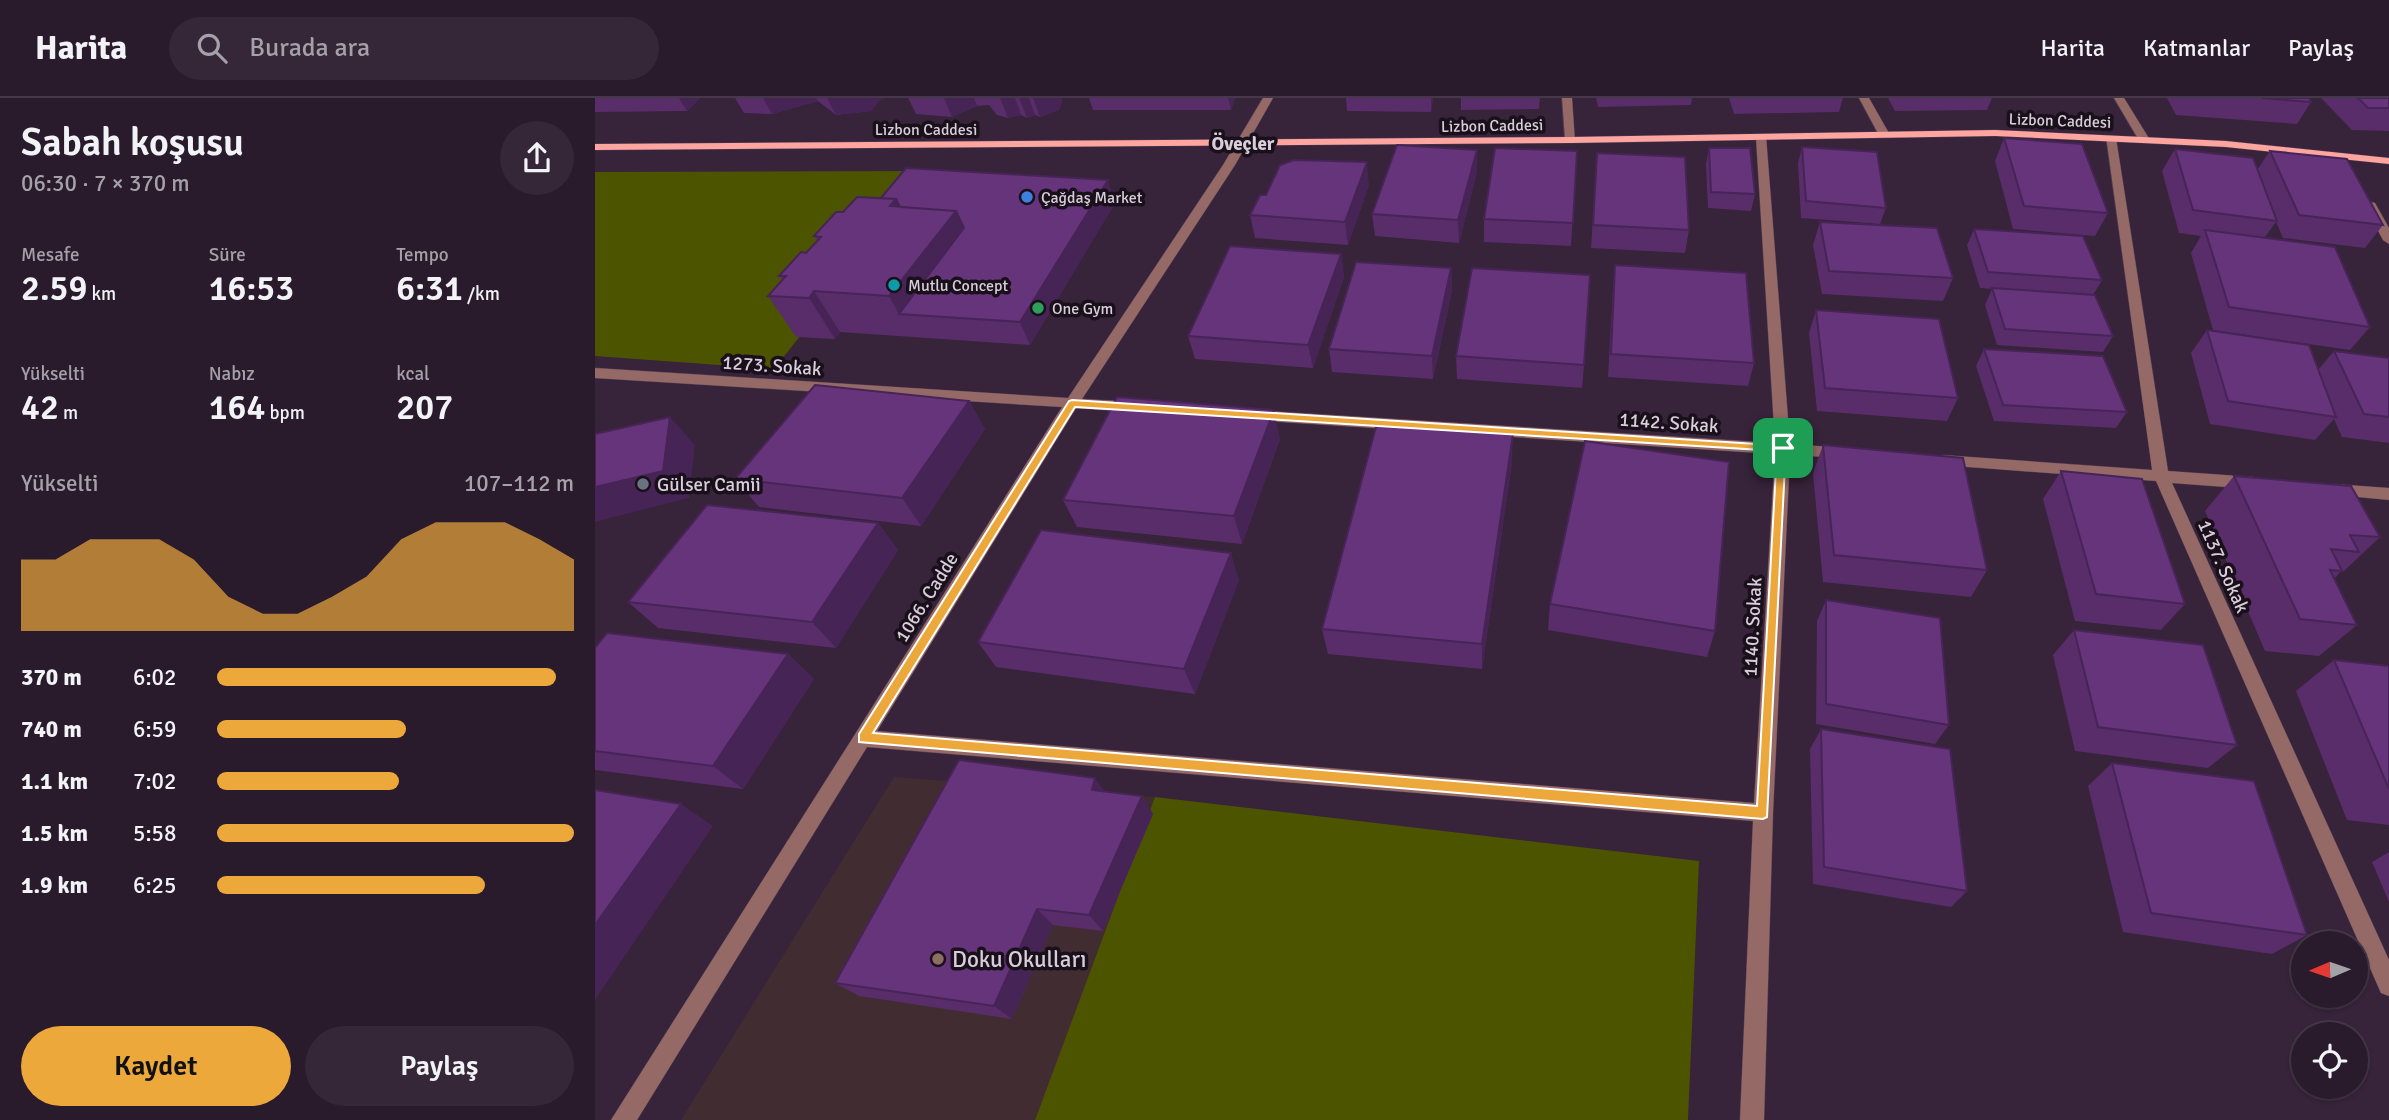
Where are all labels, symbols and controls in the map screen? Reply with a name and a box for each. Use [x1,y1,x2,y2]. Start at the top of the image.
search box [169,17,659,80]
text: Harita [35,28,127,69]
icon: search [193,29,231,67]
text: Burada ara [249,32,370,64]
text: Harita [2040,33,2105,63]
text: Katmanlar [2143,33,2250,63]
text: Paylaş [2288,33,2354,63]
street label: Lizbon Caddesi [2008,109,2112,133]
street label: Lizbon Caddesi [1441,115,1543,137]
text: Sabah koşusu [21,119,244,166]
street label: Lizbon Caddesi [875,120,977,140]
button: share [500,121,574,195]
district label: Öveçler [1212,132,1275,156]
text: 06:30 · 7 × 370 m [21,169,190,198]
place label: Çağdaş Market [1041,188,1143,208]
marker: Çağdaş Market [1019,189,1035,205]
text: Mesafe [21,243,80,267]
text: Süre [209,243,246,267]
text: Tempo [396,243,449,267]
text: 2.59 [21,267,87,310]
text: 16:53 [209,267,294,310]
text: 6:31 [396,267,463,310]
place label: Mutlu Concept [908,276,1009,296]
marker: Mutlu Concept [886,277,902,293]
text: km [87,282,116,306]
text: /km [463,282,500,306]
place label: One Gym [1052,299,1113,319]
marker: One Gym [1030,300,1046,316]
street label: 1273. Sokak [722,351,823,381]
text: Yükselti [21,362,85,386]
text: Nabız [209,362,255,386]
text: kcal [396,362,430,386]
text: 42 [21,386,59,429]
text: 164 [209,386,265,429]
text: 207 [396,386,453,429]
text: m [59,401,78,425]
text: bpm [265,401,305,425]
street label: 1142. Sokak [1619,408,1720,438]
pin [1753,418,1813,478]
icon: arrive [1764,429,1802,467]
text: Yükselti [21,469,98,498]
text: 107–112 m [464,469,574,498]
place label: Gülser Camii [657,473,761,497]
marker: Gülser Camii [635,476,651,492]
street label: 1137. Sokak [2192,516,2254,617]
street label: 1066. Cadde [890,548,964,647]
street label: 1140. Sokak [1738,576,1768,677]
text: 370 m [21,663,82,692]
text: 6:02 [133,663,176,692]
text: 740 m [21,715,82,744]
text: 6:59 [133,715,176,744]
text: 1.1 km [21,767,88,796]
text: 7:02 [133,767,176,796]
text: 1.5 km [21,819,88,848]
text: 5:58 [133,819,176,848]
text: 1.9 km [21,871,88,900]
text: 6:25 [133,871,176,900]
north arrow [2291,931,2368,1008]
map controls [2291,931,2368,1099]
place label: Doku Okulları [952,945,1087,974]
marker: Doku Okulları [930,951,946,967]
button: locate [2291,1022,2368,1099]
button: Kaydet [21,1026,291,1106]
button: Paylaş [305,1026,574,1106]

